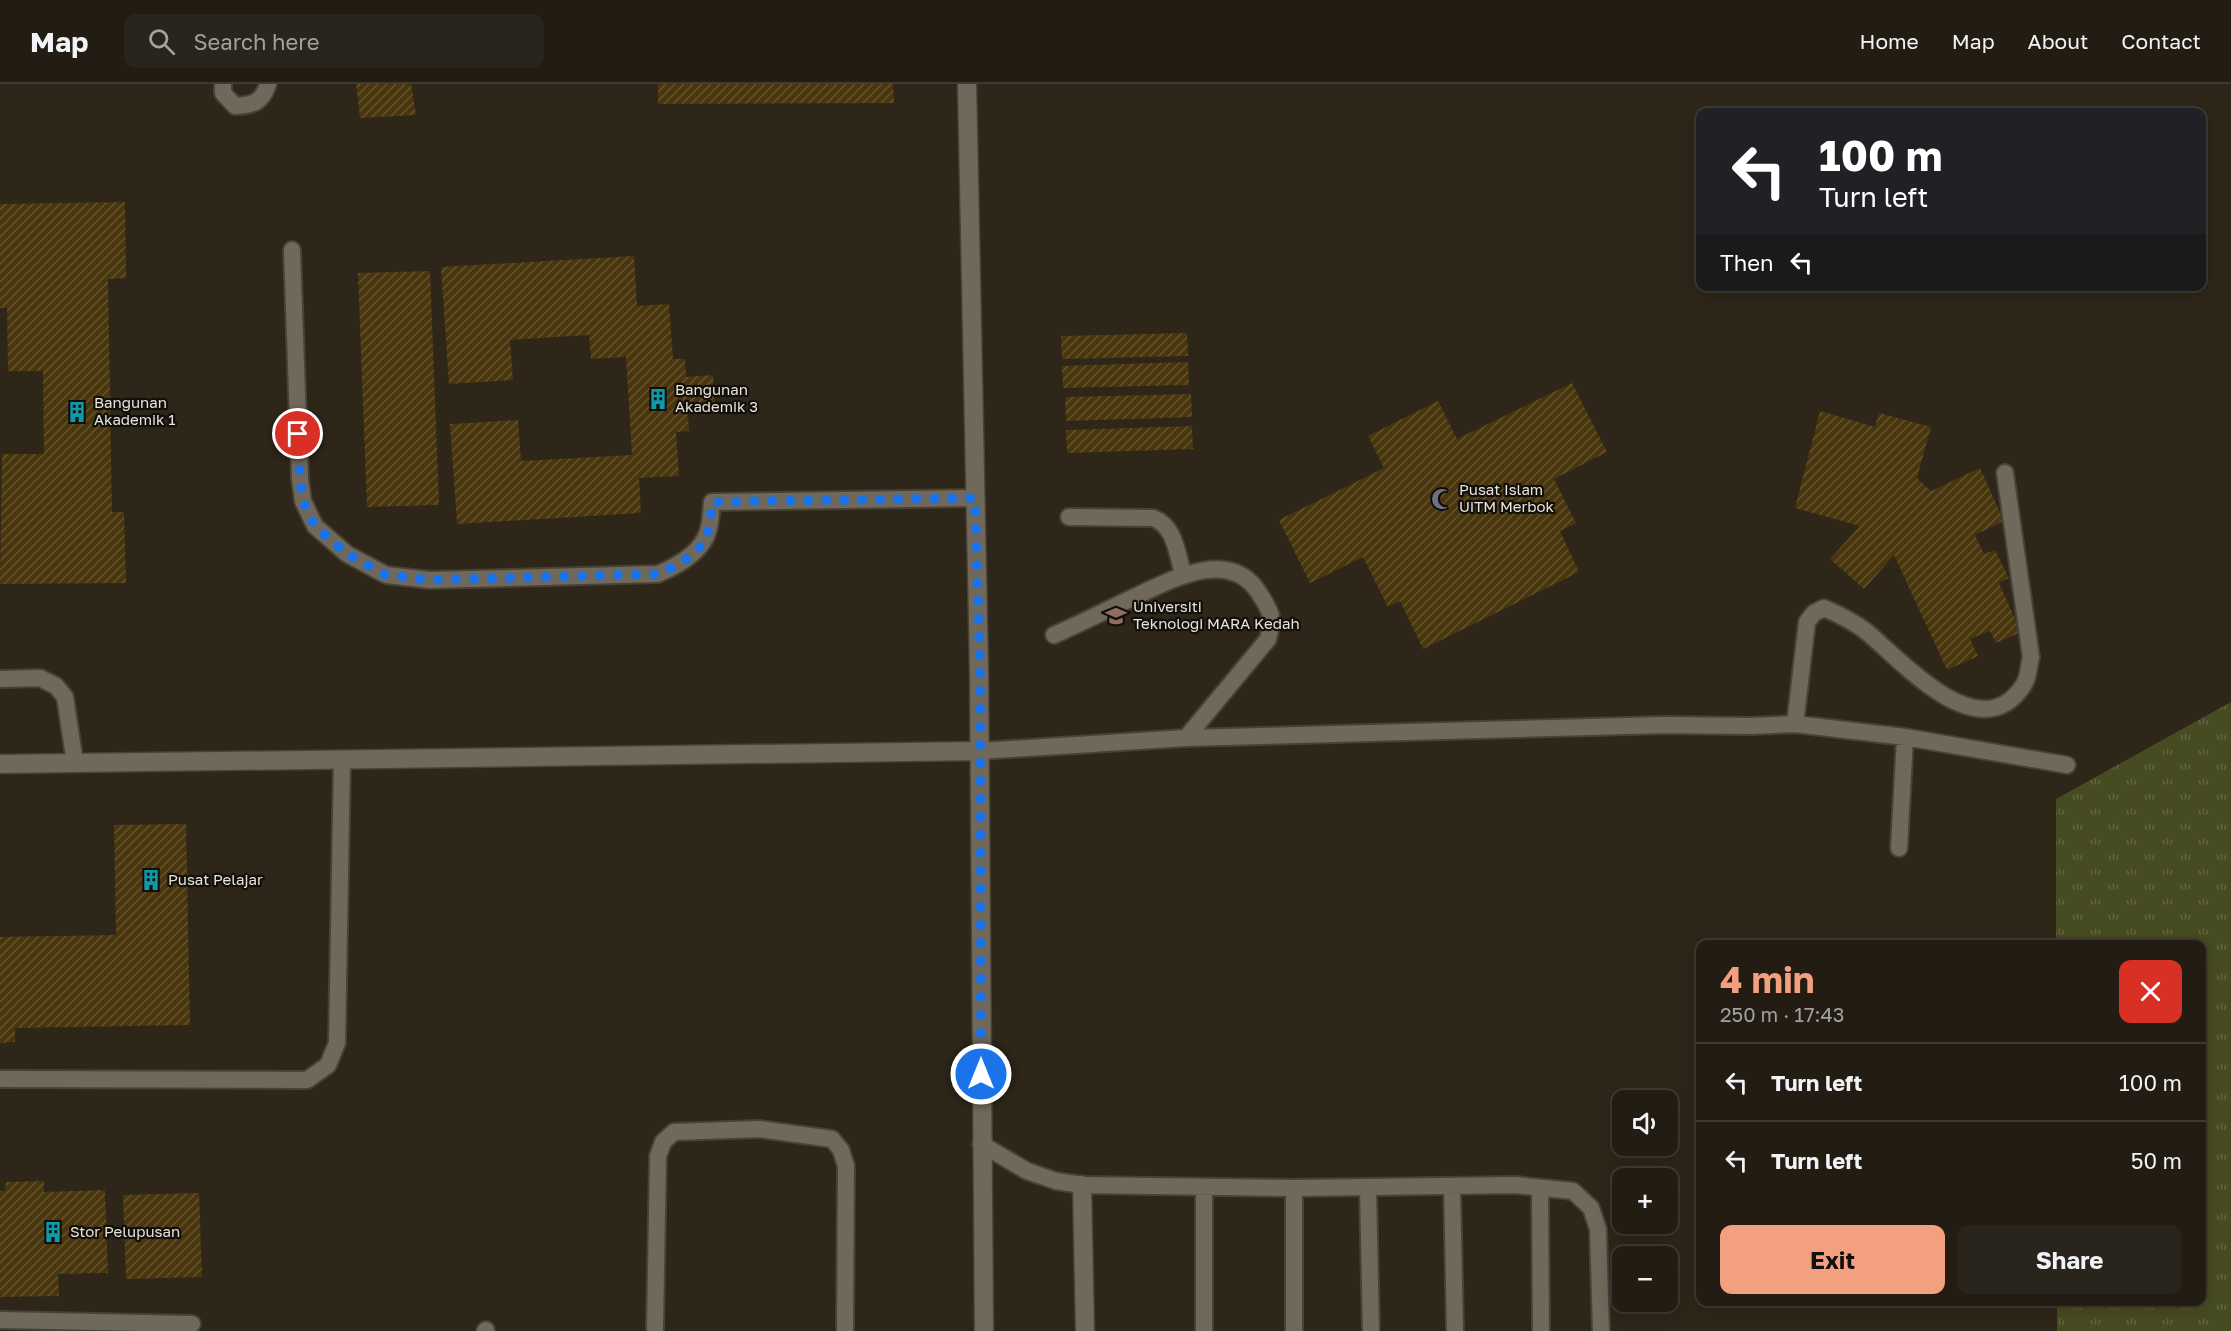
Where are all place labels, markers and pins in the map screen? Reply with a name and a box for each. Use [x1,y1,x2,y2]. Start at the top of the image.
place label: Bangunan Akademik 3 [675,380,758,415]
building icon: Bangunan Akademik 3 [646,387,670,411]
place label: Bangunan Akademik 1 [94,393,176,428]
building icon: Bangunan Akademik 1 [65,400,89,424]
pin [272,408,323,459]
place label: Pusat Islam UiTM Merbok [1459,480,1555,515]
mosque icon: Pusat Islam UiTM Merbok [1430,487,1454,511]
place label: Universiti Teknologi MARA Kedah [1133,597,1300,632]
school or university icon: Universiti Teknologi MARA Kedah [1104,604,1128,628]
building icon: Pusat Pelajar [139,868,163,892]
place label: Pusat Pelajar [168,870,263,888]
building icon: Stor Pelupusan [41,1220,65,1244]
place label: Stor Pelupusan [70,1222,180,1240]

